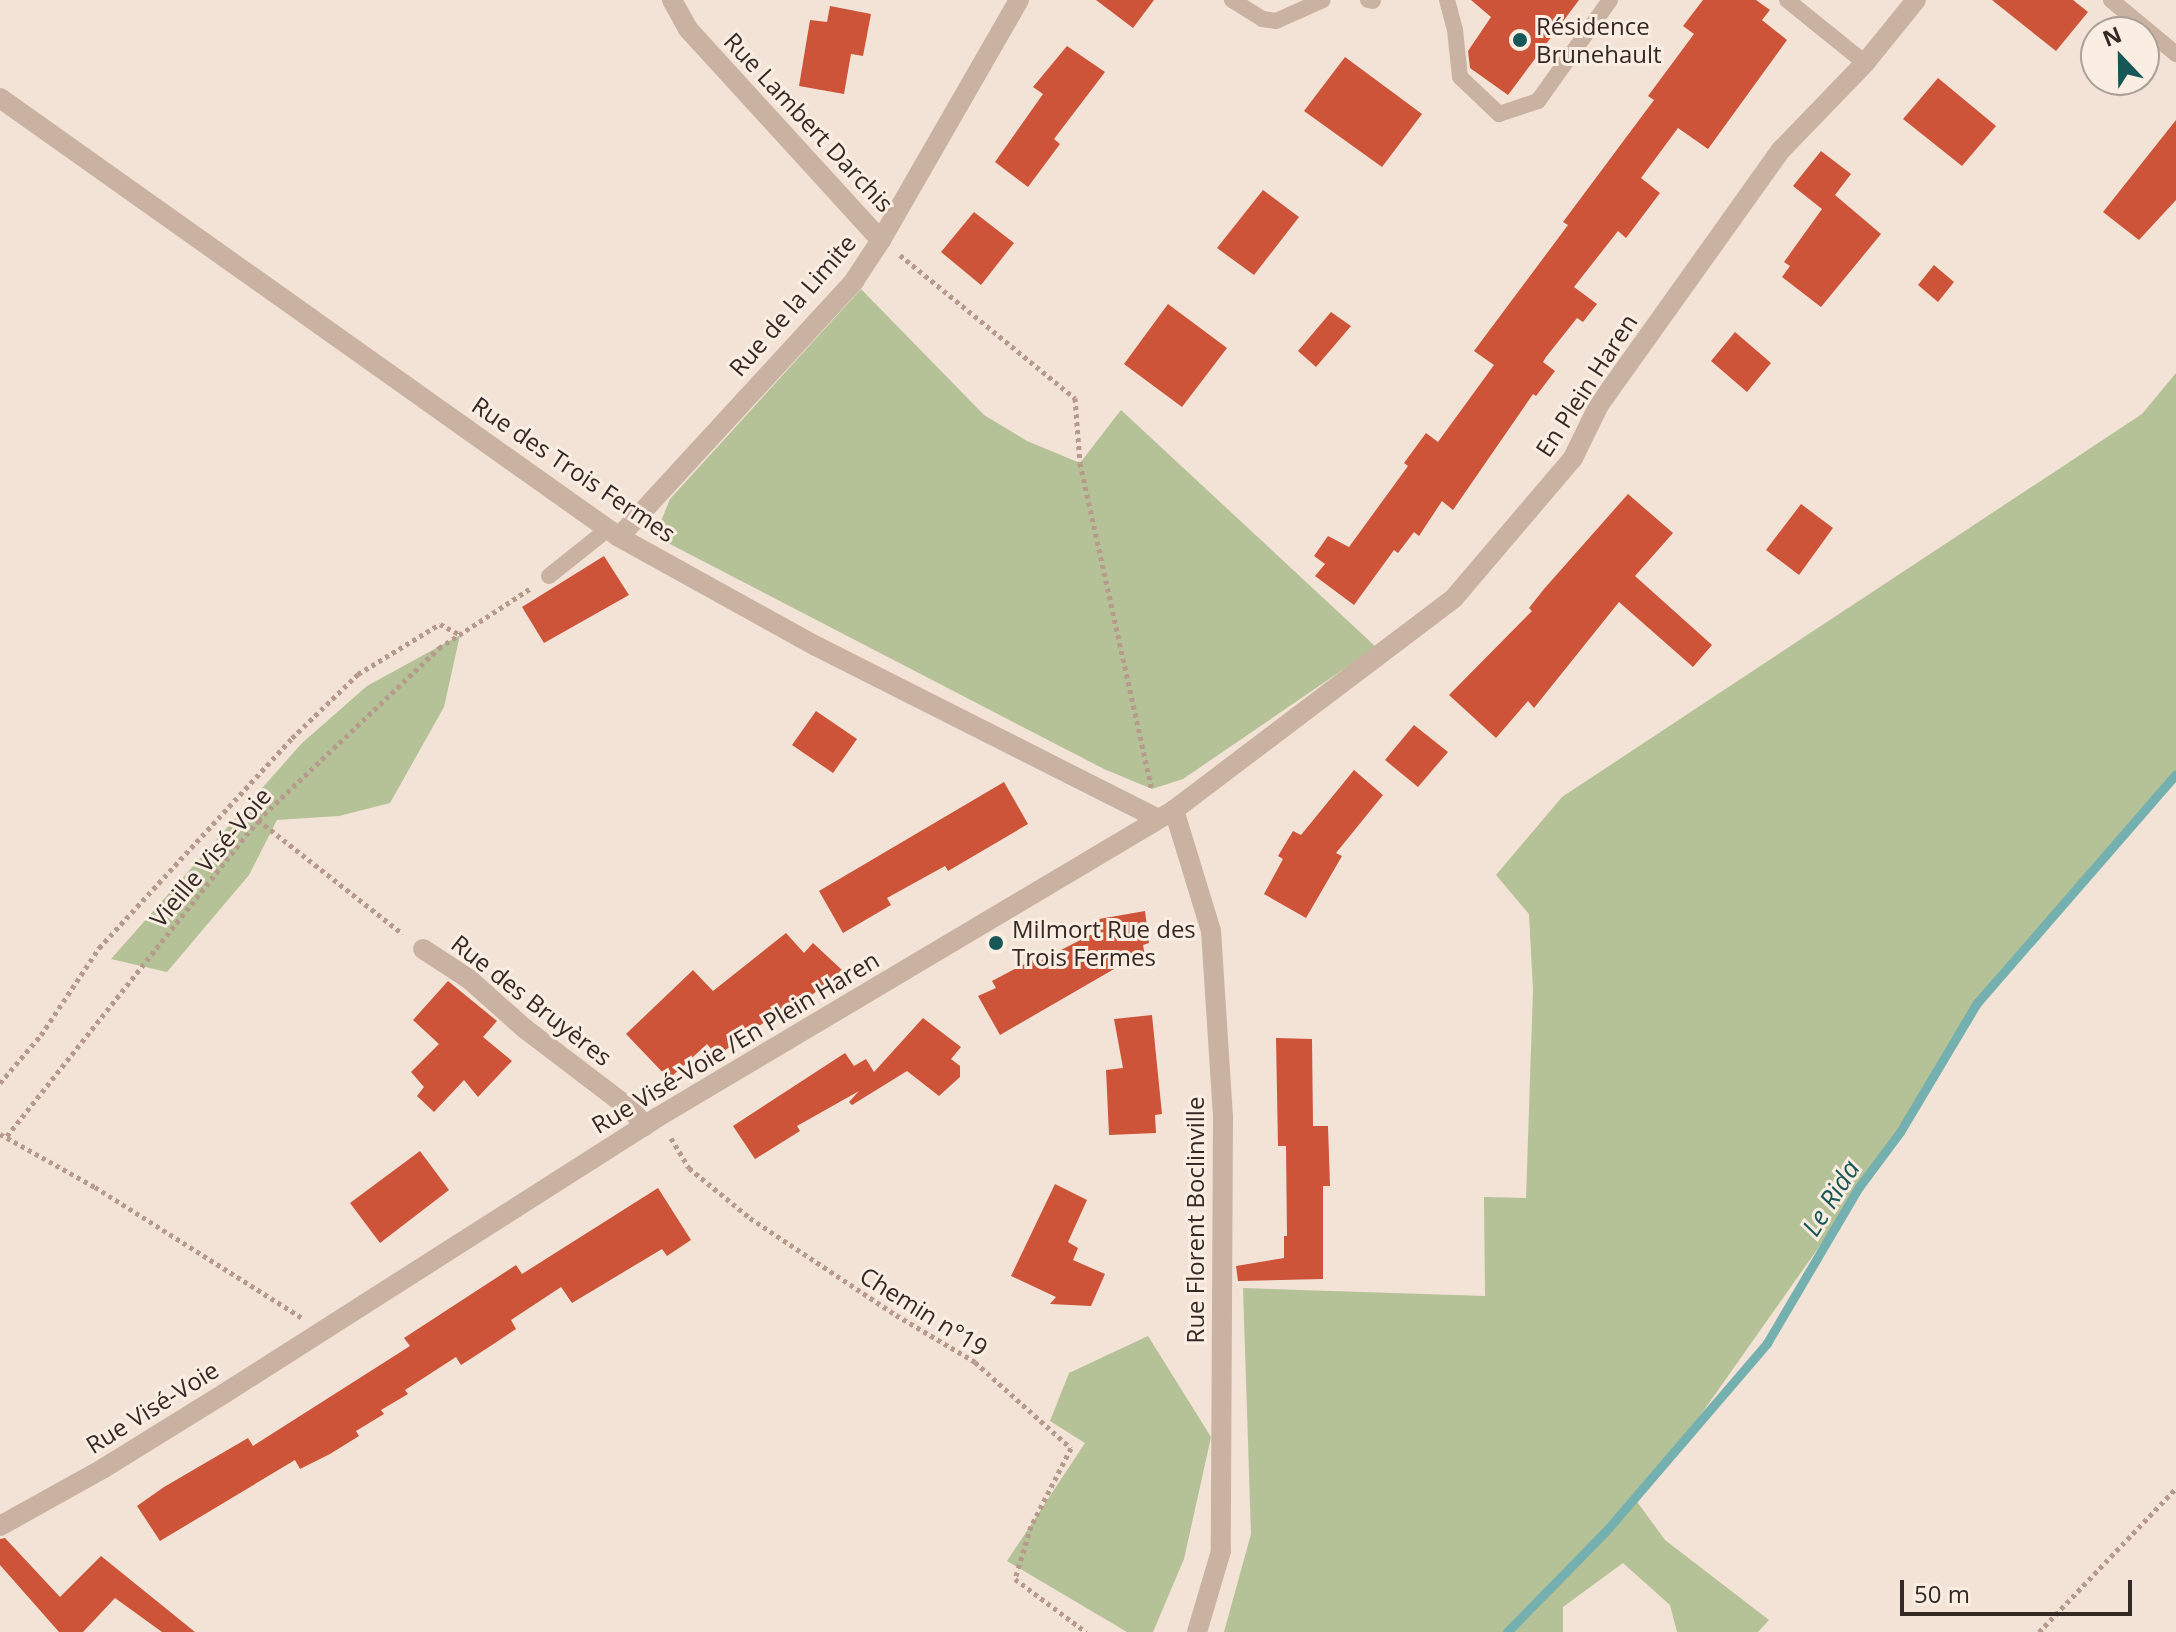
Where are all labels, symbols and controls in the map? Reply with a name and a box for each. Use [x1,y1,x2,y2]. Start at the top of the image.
place label: Résidence Brunehault [1536,12,1662,68]
north arrow [2080,16,2160,96]
text: N [2098,18,2126,53]
street label: Rue Lambert Darchis [719,26,899,218]
marker: Résidence Brunehault [1511,31,1529,49]
street label: Rue de la Limite [723,228,861,382]
street label: En Plein Haren [1529,308,1643,462]
street label: Rue des Trois Fermes [467,390,681,548]
street label: Vieille Visé-Voie [143,781,277,933]
place label: Milmort Rue des Trois Fermes [1012,915,1196,971]
street label: Rue des Bruyères [446,929,618,1071]
marker: Milmort Rue des Trois Fermes [987,934,1005,952]
street label: Rue Visé-Voie /En Plein Haren [586,945,884,1139]
street label: Rue Florent Boclinville [1181,1097,1209,1343]
water label: Le Rida [1796,1154,1866,1242]
street label: Chemin n°19 [855,1260,993,1362]
street label: Rue Visé-Voie [81,1355,223,1459]
scale bar [1904,1564,2136,1614]
text: 50 m [1914,1577,1970,1610]

